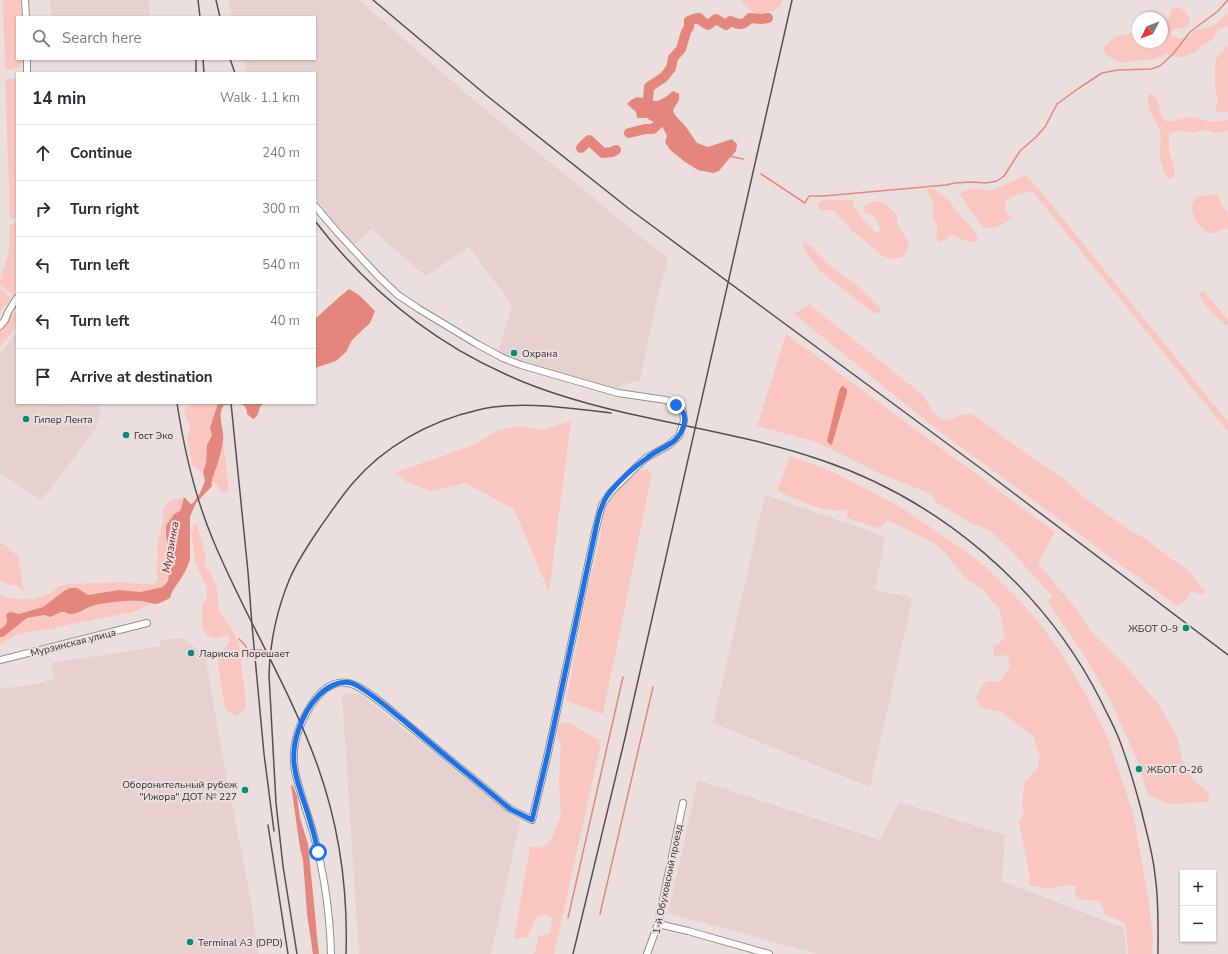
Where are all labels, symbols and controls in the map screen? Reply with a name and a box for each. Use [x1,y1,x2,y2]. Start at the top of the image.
north arrow [1132,12,1168,48]
search box [16,16,316,60]
icon: search [30,27,52,49]
text: Search here [62,28,142,48]
text: 14 min [32,87,86,110]
text: Walk · 1.1 km [220,89,300,107]
icon: ahead [32,142,54,164]
text: Continue [70,143,132,163]
text: 240 m [262,144,300,162]
icon: right [32,198,54,220]
text: Turn right [70,199,139,219]
text: 300 m [262,200,300,218]
icon: left [32,254,54,276]
text: Turn left [70,255,129,275]
text: 540 m [262,256,300,274]
icon: left [32,310,54,332]
text: Turn left [70,311,129,331]
text: 40 m [270,312,300,330]
place label: Охрана [522,347,558,361]
marker: Охрана [509,348,519,358]
icon: arrive [32,366,54,388]
text: Arrive at destination [70,367,213,387]
route end [667,396,685,414]
place label: Гипер Лента [34,413,93,427]
marker: Гипер Лента [21,414,31,424]
place label: Гост Эко [134,429,174,443]
marker: Гост Эко [121,430,131,440]
water label: Мурзинка [159,520,182,574]
place label: ЖБОТ О-9 [1128,622,1178,636]
marker: ЖБОТ О-9 [1181,623,1191,633]
street label: Мурзинская улица [29,626,117,660]
place label: Лариска Порешает [199,647,290,661]
marker: Лариска Порешает [186,648,196,658]
place label: ЖБОТ О-26 [1147,763,1203,777]
marker: ЖБОТ О-26 [1134,764,1144,774]
place label: Оборонительный рубеж "Ижора" ДОТ № 227 [122,778,237,804]
marker: Оборонительный рубеж "Ижора" ДОТ № 227 [240,785,250,795]
street label: 1-й Обуховский проезд [650,823,686,935]
route start [309,843,327,861]
map controls [1180,870,1216,942]
button: + [1180,870,1216,906]
button: − [1180,906,1216,942]
place label: Terminal A3 (DPD) [198,936,283,950]
marker: Terminal A3 (DPD) [185,937,195,947]

